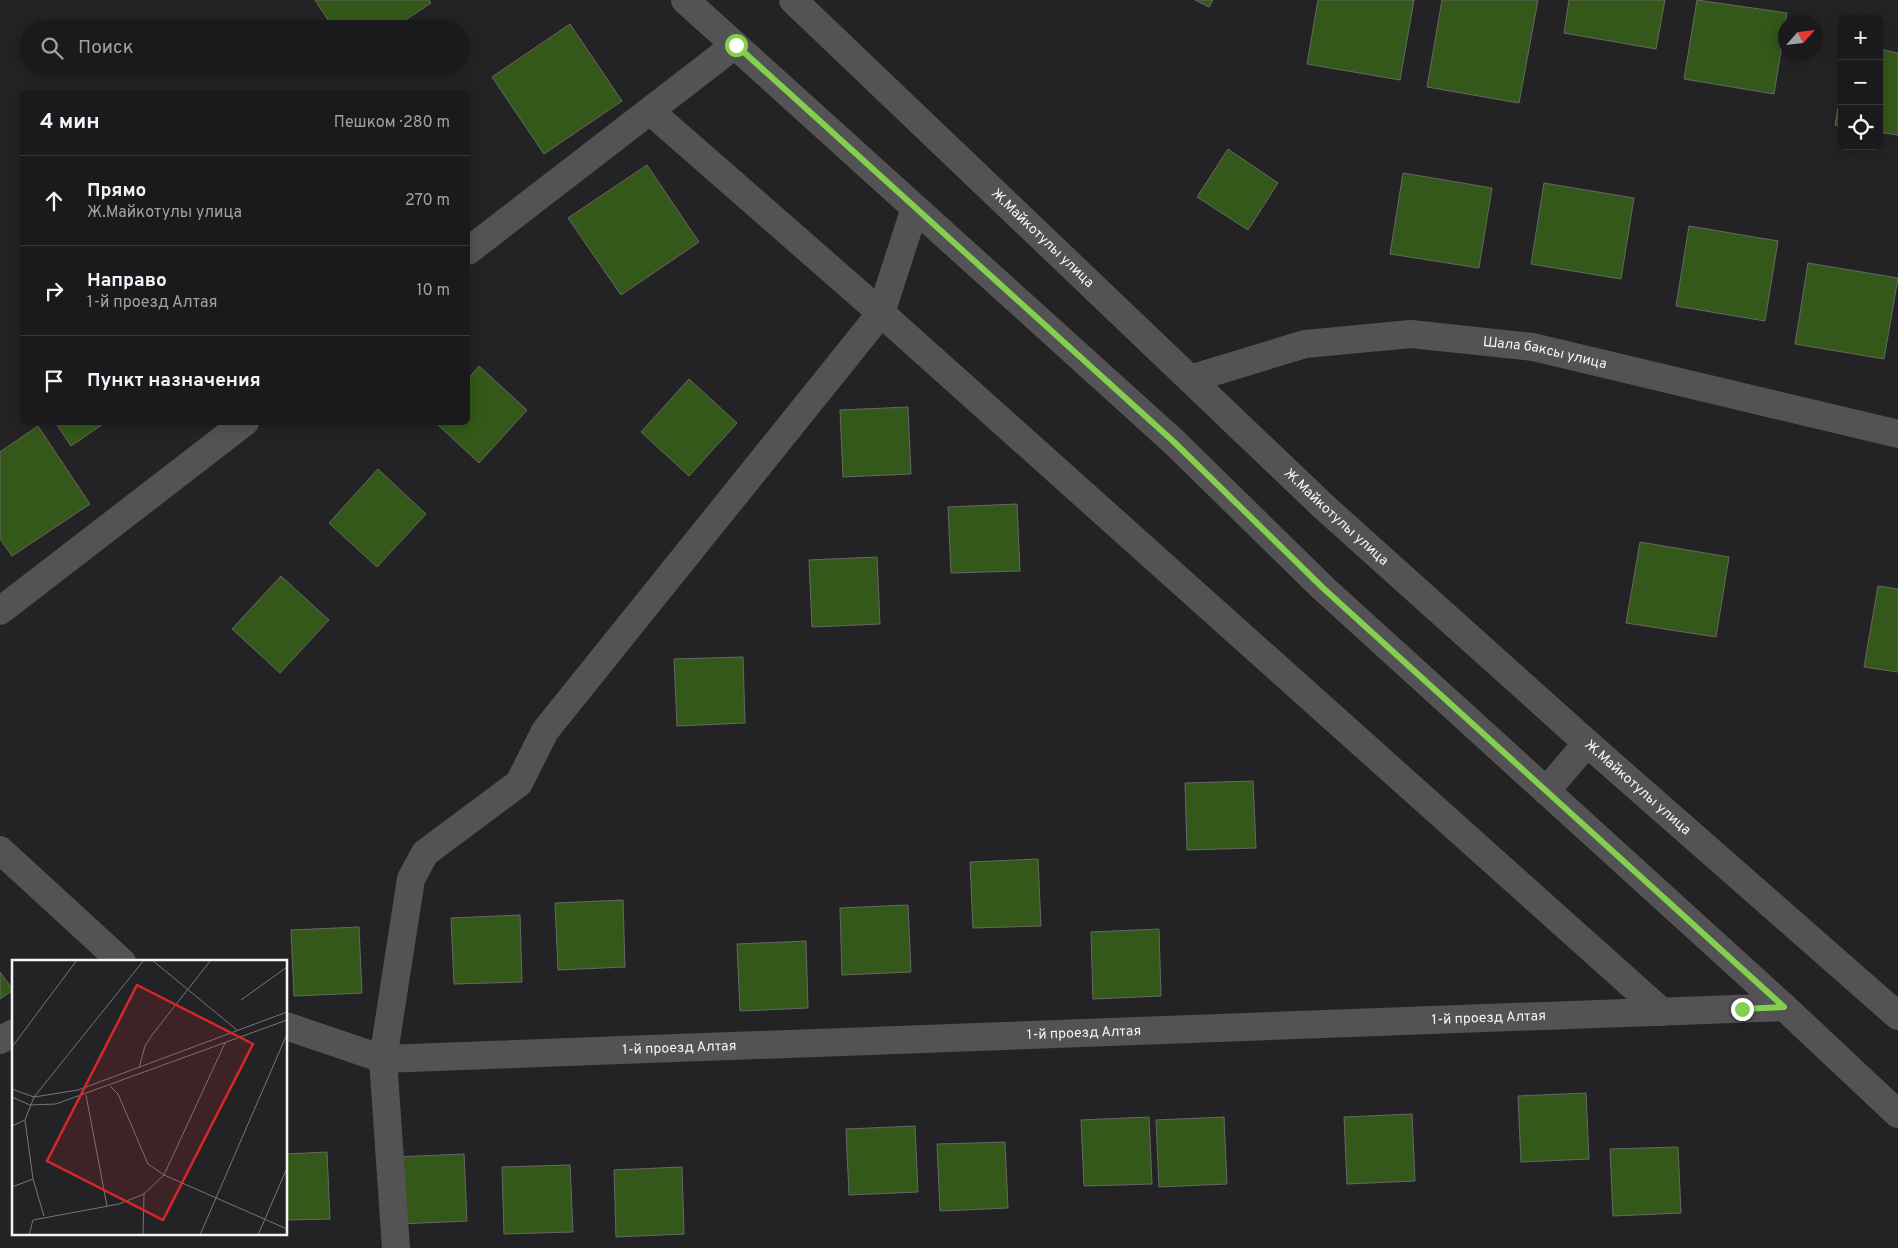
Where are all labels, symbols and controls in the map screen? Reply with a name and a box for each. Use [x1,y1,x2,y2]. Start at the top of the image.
north arrow [1778,15,1823,60]
map controls [1838,15,1883,150]
button: + [1838,15,1883,60]
search box [20,20,470,75]
icon: search [38,34,66,62]
route start [725,34,748,57]
text: Поиск [78,36,134,60]
button: − [1838,60,1883,105]
button: locate [1838,105,1883,150]
text: 4 мин [40,109,100,136]
text: Пешком · 280 m [334,113,450,133]
text: Прямо [87,179,146,203]
street label: Ж.Майкотулы улица [988,185,1098,291]
icon: ahead [40,187,68,215]
text: 270 m [405,191,450,211]
text: Ж.Майкотулы улица [87,203,242,223]
text: Направо [87,269,167,293]
icon: right [40,277,68,305]
text: 10 m [416,281,450,301]
text: 1-й проезд Алтая [87,293,217,313]
street label: Шала баксы улица [1482,333,1609,373]
icon: arrive [40,367,68,395]
text: Пункт назначения [87,369,261,393]
street label: Ж.Майкотулы улица [1280,465,1392,569]
street label: Ж.Майкотулы улица [1581,736,1694,839]
inset map [12,960,288,1236]
route end [1731,998,1754,1021]
street label: 1-й проезд Алтая [1431,1007,1546,1029]
street label: 1-й проезд Алтая [1027,1022,1141,1044]
street label: 1-й проезд Алтая [622,1037,737,1059]

